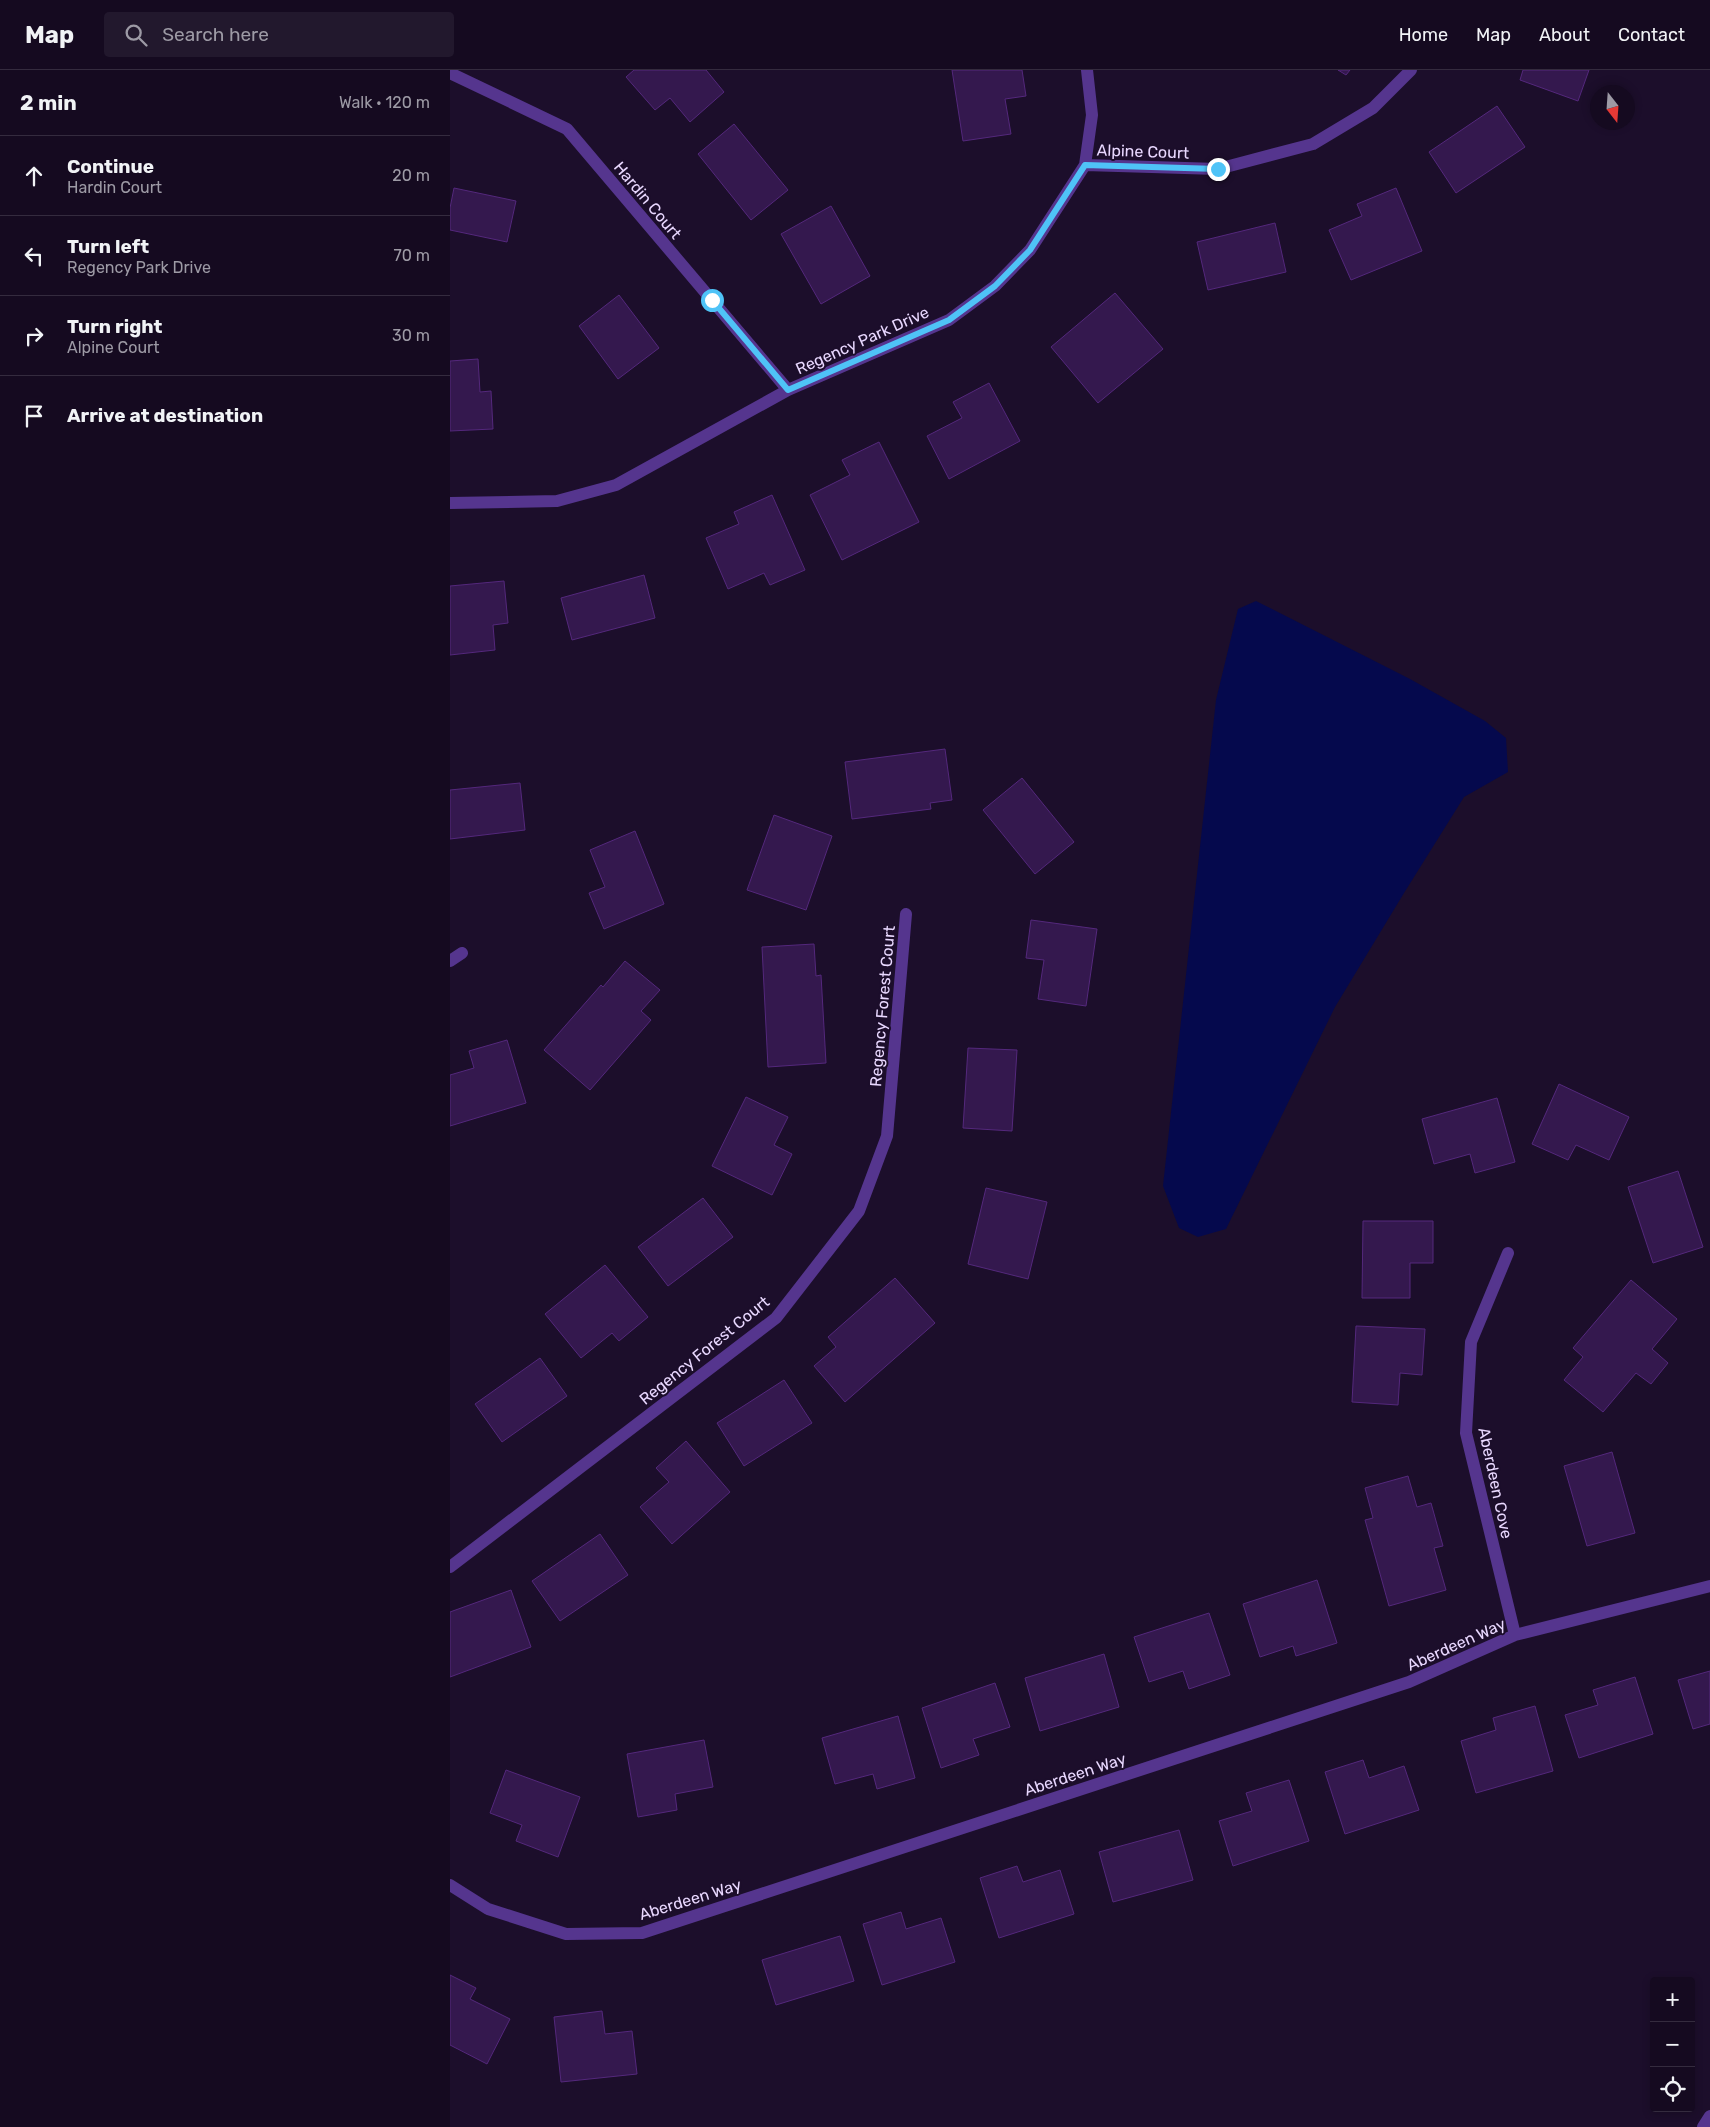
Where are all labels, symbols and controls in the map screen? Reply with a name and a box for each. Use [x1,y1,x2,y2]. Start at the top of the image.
search box [104,12,454,57]
text: Map [25,21,74,49]
icon: search [122,21,150,49]
text: Search here [162,23,269,46]
text: Home [1399,24,1448,46]
text: Map [1476,24,1511,46]
text: About [1539,24,1590,46]
text: Contact [1618,24,1685,46]
north arrow [1590,85,1635,130]
text: 2 min [20,90,77,115]
text: Walk · 120 m [339,93,430,112]
street label: Alpine Court [1096,140,1189,163]
text: Continue [67,155,154,178]
street label: Hardin Court [610,158,685,243]
route end [1207,158,1230,181]
icon: ahead [20,162,48,190]
text: 20 m [392,166,430,185]
text: Hardin Court [67,178,162,197]
text: Turn left [67,235,149,258]
icon: left [20,242,48,270]
text: 70 m [393,246,430,265]
text: Regency Park Drive [67,258,211,277]
route start [701,289,724,312]
street label: Regency Park Drive [793,302,932,378]
text: Turn right [67,315,162,338]
icon: right [20,322,48,350]
text: 30 m [392,326,430,345]
text: Alpine Court [67,338,159,357]
icon: arrive [20,402,48,430]
text: Arrive at destination [67,404,263,427]
street label: Regency Forest Court [866,925,899,1087]
street label: Regency Forest Court [635,1292,773,1409]
street label: Aberdeen Cove [1474,1426,1517,1540]
street label: Aberdeen Way [1404,1614,1509,1675]
street label: Aberdeen Way [1022,1749,1129,1800]
street label: Aberdeen Way [637,1875,744,1924]
map controls [1650,1977,1695,2112]
button: + [1650,1977,1695,2022]
button: − [1650,2022,1695,2067]
button: locate [1650,2067,1695,2112]

